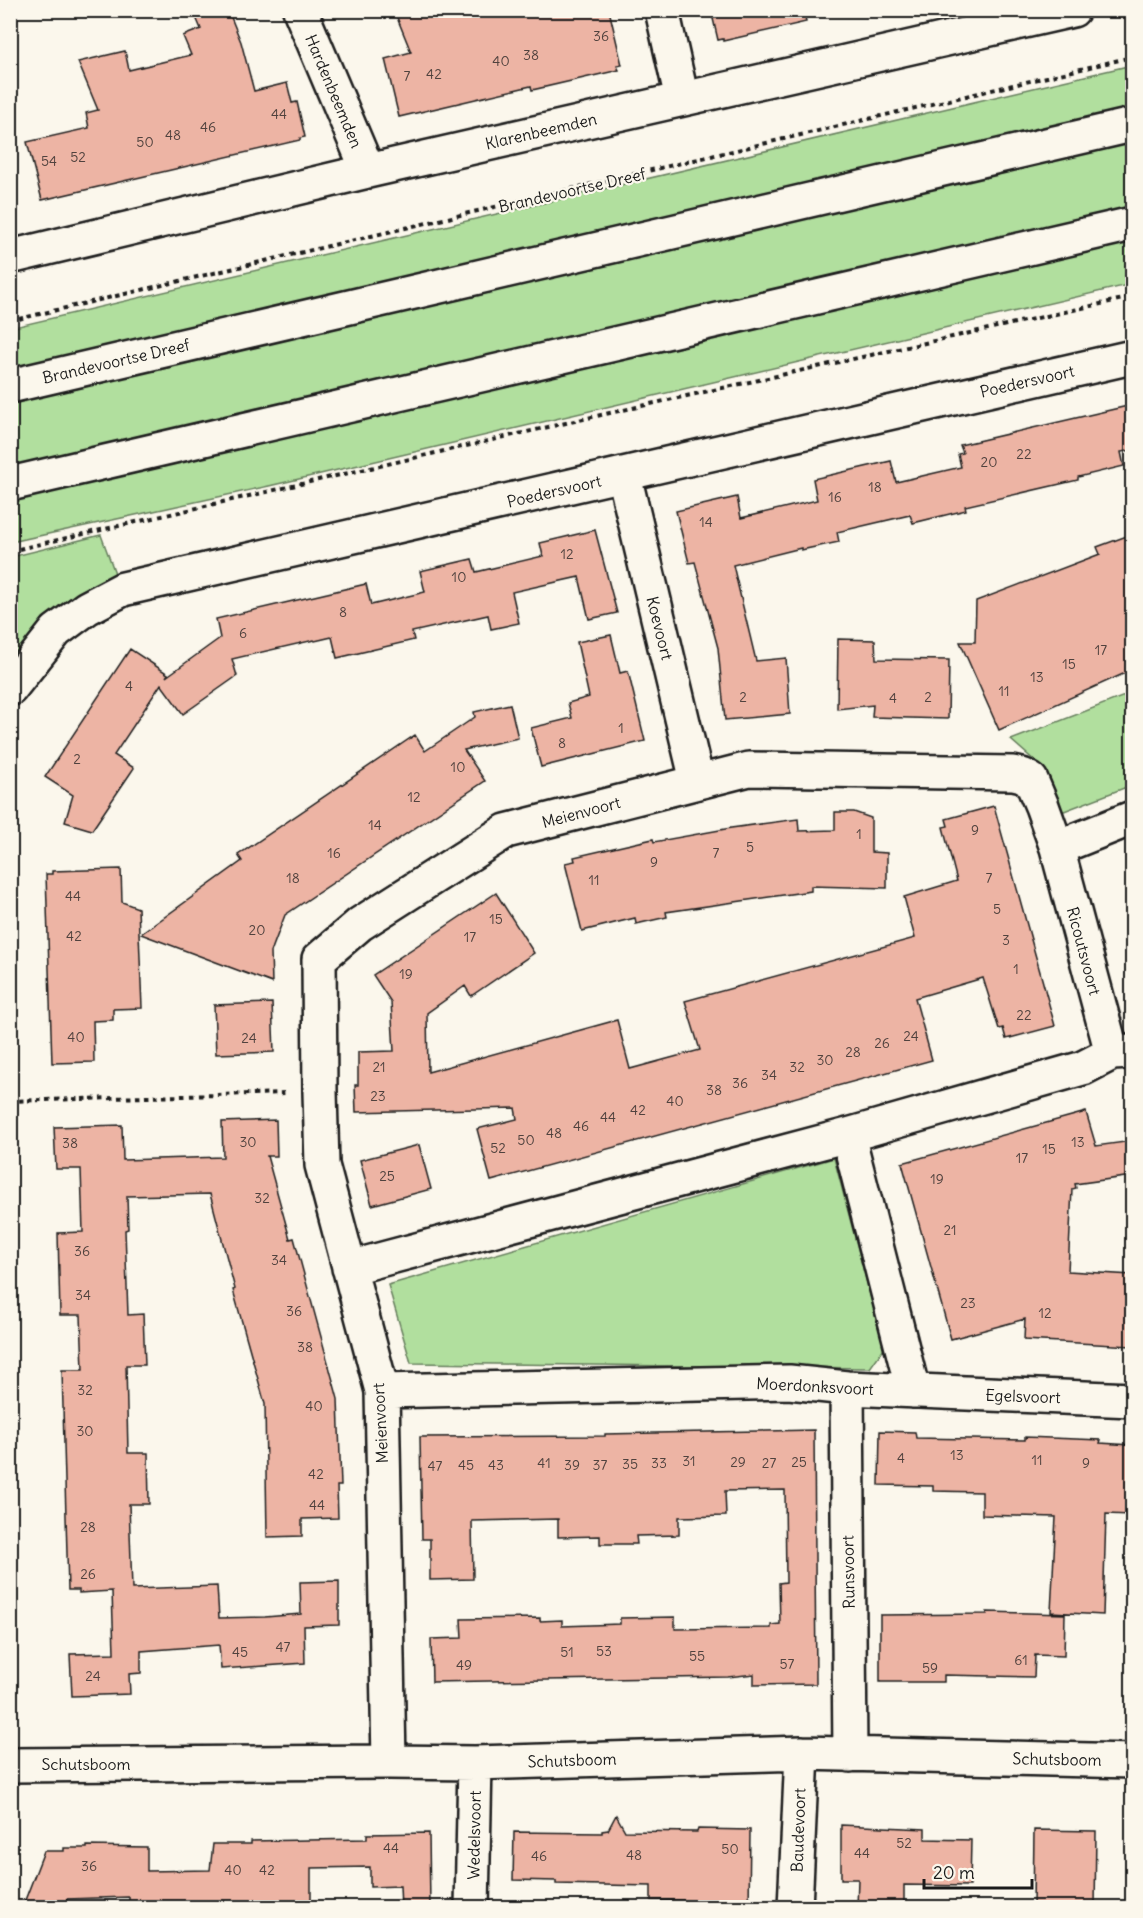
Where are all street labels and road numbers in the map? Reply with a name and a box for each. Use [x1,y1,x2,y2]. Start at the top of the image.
street label: Hardenbeemden [301,31,367,151]
street label: Klarenbeemden [483,108,599,154]
street label: Brandevoortse Dreef [496,163,648,217]
street label: Brandevoortse Dreef [40,334,192,388]
street label: Poedersvoort [978,360,1077,402]
street label: Poedersvoort [505,470,604,512]
street label: Koevoort [642,594,678,663]
street label: Meienvoort [540,792,623,832]
street label: Ricoutsvoort [1063,905,1106,998]
street label: Moerdonksvoort [756,1373,875,1399]
street label: Meienvoort [368,1382,392,1464]
street label: Egelsvoort [985,1385,1062,1407]
street label: Runsvoort [837,1534,859,1609]
street label: Schutsboom [527,1748,617,1772]
street label: Schutsboom [1012,1748,1102,1770]
street label: Schutsboom [41,1754,131,1774]
street label: Baudevoort [787,1787,809,1873]
street label: Wedelsvoort [463,1790,485,1880]

